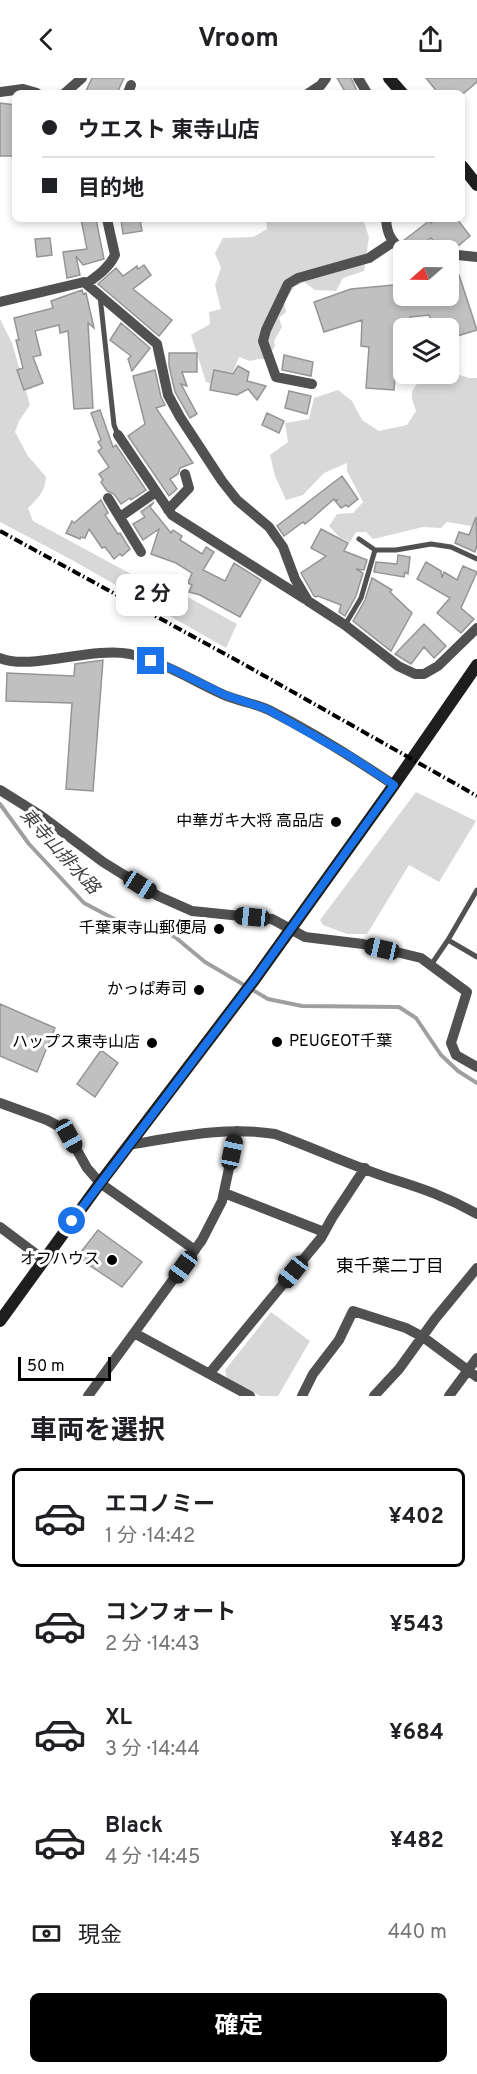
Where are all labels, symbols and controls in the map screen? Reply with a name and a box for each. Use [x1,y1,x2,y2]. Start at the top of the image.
text: Vroom [198,22,279,56]
icon: back [30,23,63,56]
icon: share [414,23,447,56]
text: ウエスト 東寺山店 [78,118,260,145]
text: 目的地 [78,176,144,203]
north arrow [393,240,459,306]
map controls [393,240,459,384]
button: layers [393,318,459,384]
callout: 2 分 [115,574,187,616]
text: 2 分 [133,582,171,608]
route end [137,647,164,674]
water label: 東寺山排水路 [14,804,105,901]
place label: 中華ガキ大将 高品店 [176,812,324,832]
marker: 中華ガキ大将 高品店 [329,815,343,829]
car [120,868,160,902]
car [233,906,271,928]
place label: 千葉東寺山郵便局 [79,919,207,939]
marker: 千葉東寺山郵便局 [212,922,226,936]
car [362,936,402,962]
place label: かっぱ寿司 [107,980,187,1000]
marker: かっぱ寿司 [192,983,206,997]
place label: PEUGEOT千葉 [289,1032,392,1052]
place label: ハップス東寺山店 [12,1033,140,1053]
marker: PEUGEOT千葉 [270,1035,284,1049]
marker: ハップス東寺山店 [145,1036,159,1050]
car [52,1116,86,1156]
car [219,1133,245,1171]
route start [58,1207,85,1234]
car [165,1247,201,1287]
place label: オフハウス [20,1250,100,1270]
car [275,1252,311,1292]
marker: オフハウス [105,1253,119,1267]
district label: 東千葉二丁目 [336,1256,444,1279]
scale bar [18,1354,111,1382]
text: 50 m [27,1357,65,1377]
text: 車両を選択 [30,1415,165,1449]
icon: car [33,1491,87,1545]
text: エコノミー [105,1492,215,1519]
text: ¥402 [389,1504,444,1531]
text: 1 分 · 14:42 [105,1524,195,1550]
icon: car [33,1599,87,1653]
text: コンフォート [105,1600,236,1627]
text: ¥543 [389,1612,444,1639]
text: 2 分 · 14:43 [105,1632,200,1658]
text: XL [105,1705,132,1732]
icon: car [33,1707,87,1761]
text: ¥684 [389,1720,444,1747]
text: 3 分 · 14:44 [105,1737,200,1763]
text: Black [105,1813,163,1840]
icon: car [33,1815,87,1869]
text: ¥482 [390,1828,444,1855]
text: 4 分 · 14:45 [105,1845,200,1871]
icon: cash [30,1917,63,1950]
text: 440 m [388,1920,447,1946]
text: 現金 [78,1923,122,1950]
button: 確定 [30,1993,447,2062]

